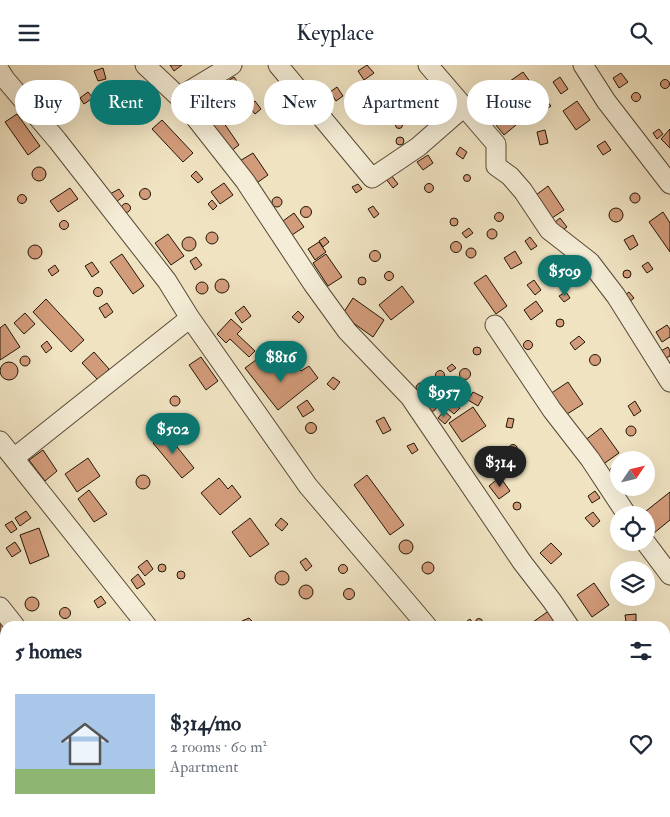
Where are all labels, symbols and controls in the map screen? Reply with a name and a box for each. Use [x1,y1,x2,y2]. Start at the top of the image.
icon: menu [15,19,43,47]
text: Keyplace [296,19,374,47]
icon: search [627,19,655,47]
chip: Buy [15,80,80,125]
chip: Rent [90,80,161,125]
chip: Filters [171,80,254,125]
chip: New [264,80,334,125]
chip: Apartment [344,80,457,125]
chip: House [467,80,549,125]
pin: $509 [535,255,595,297]
text: $509 [549,261,581,281]
pin: $816 [251,341,311,383]
text: $816 [266,347,296,367]
pin: $957 [414,375,474,418]
text: $957 [428,382,460,402]
pin: $502 [143,413,203,455]
text: $502 [157,419,189,439]
pin: $314 [470,445,530,488]
north arrow [610,451,655,496]
map controls [610,451,655,606]
text: $314 [485,452,515,472]
button: locate [610,506,655,551]
button: layers [610,561,655,606]
icon: filters [627,637,655,665]
text: 5 homes [15,638,82,665]
text: $314/mo [170,710,241,737]
icon: home [55,714,115,774]
icon: heart [627,730,655,758]
text: 2 rooms · 60 m² [170,737,267,757]
text: Apartment [170,757,238,777]

